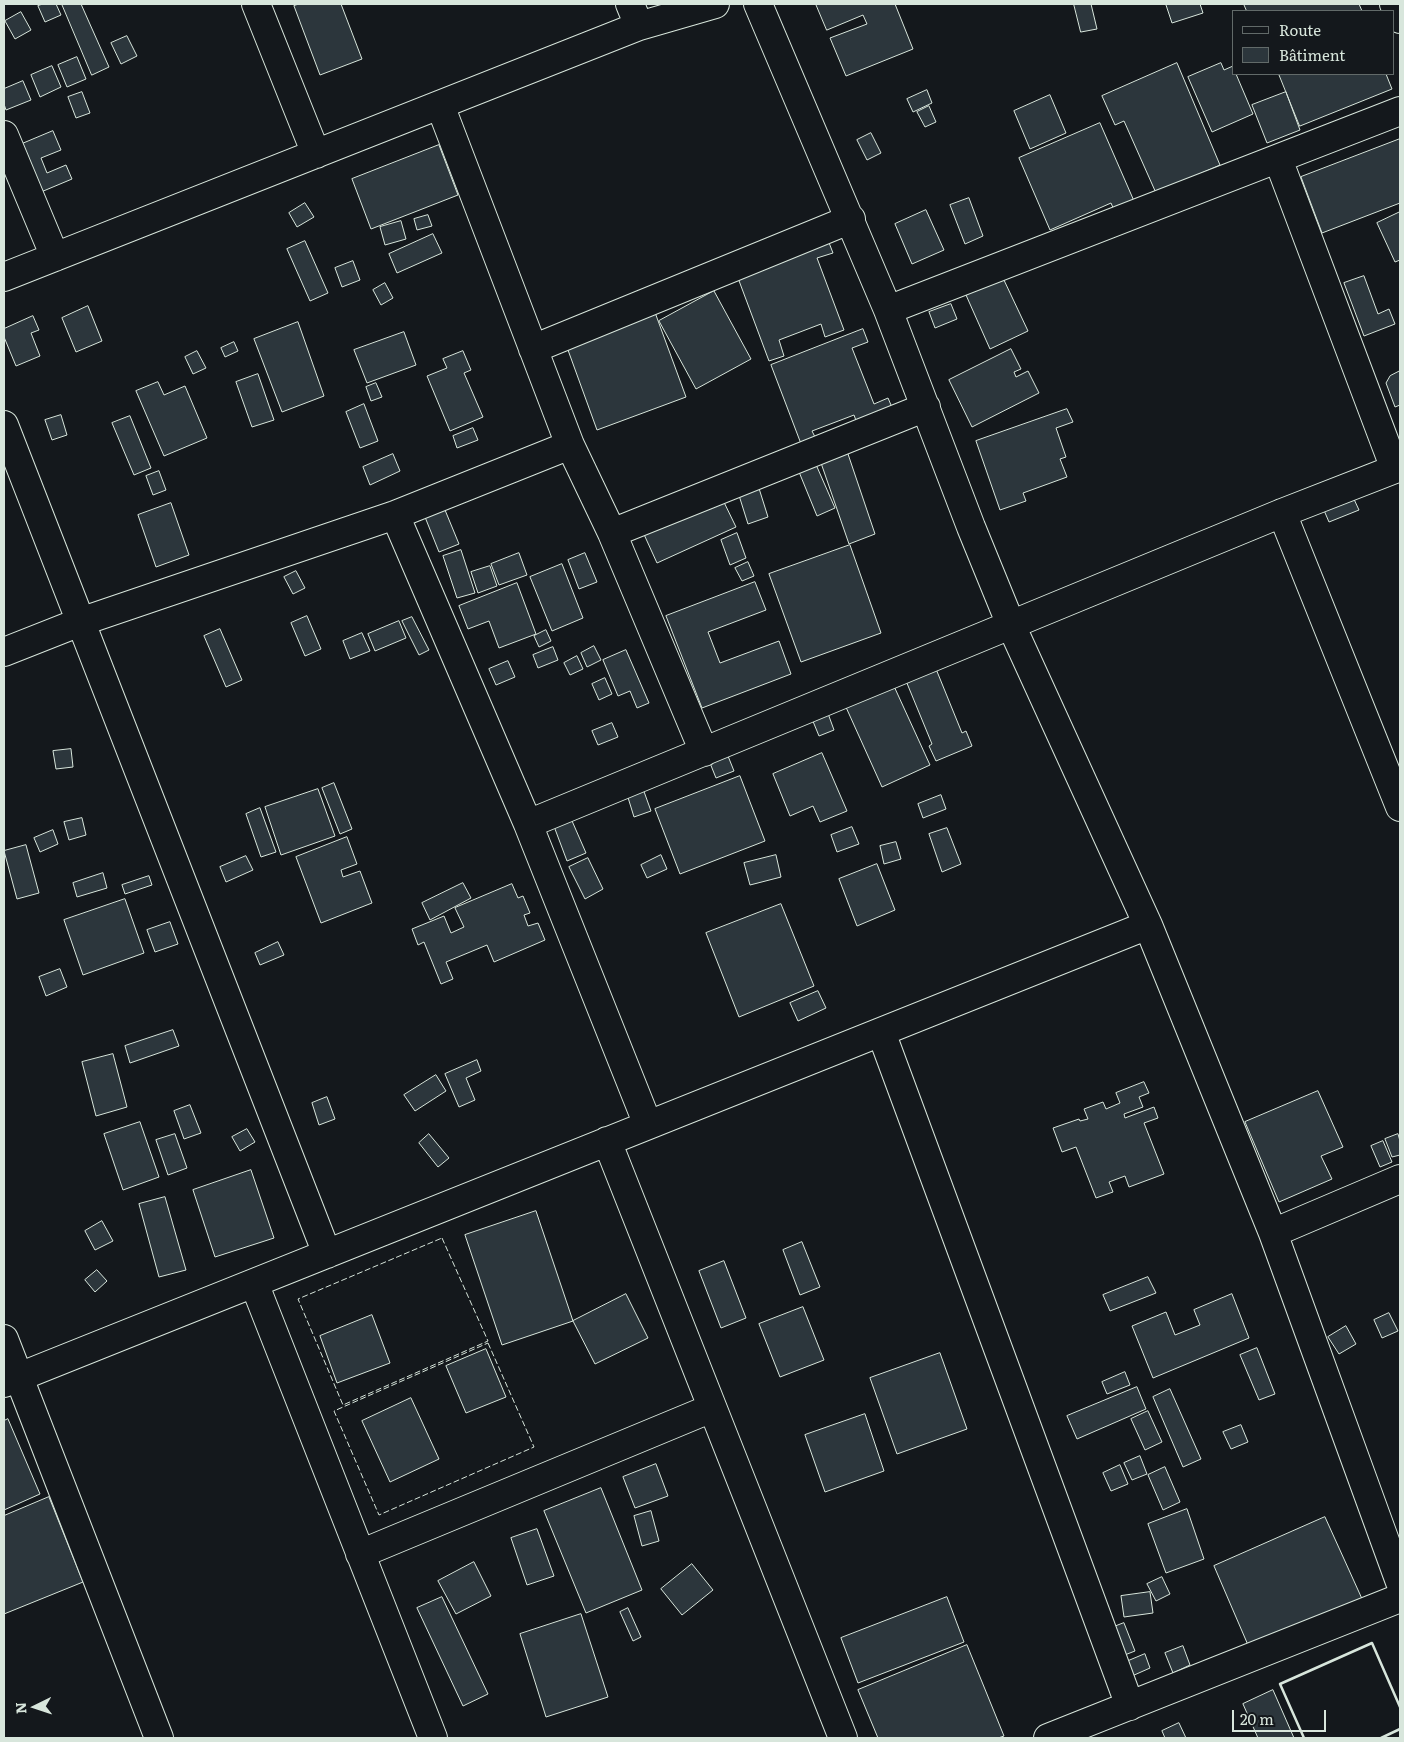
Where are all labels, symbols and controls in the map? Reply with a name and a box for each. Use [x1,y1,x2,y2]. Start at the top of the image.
legend [1232,10,1394,75]
text: Route [1279,18,1321,41]
text: Bâtiment [1279,43,1345,66]
north arrow [10,1682,60,1732]
scale bar [1234,1700,1328,1732]
text: N [10,1701,30,1715]
text: 20 m [1240,1707,1274,1730]

